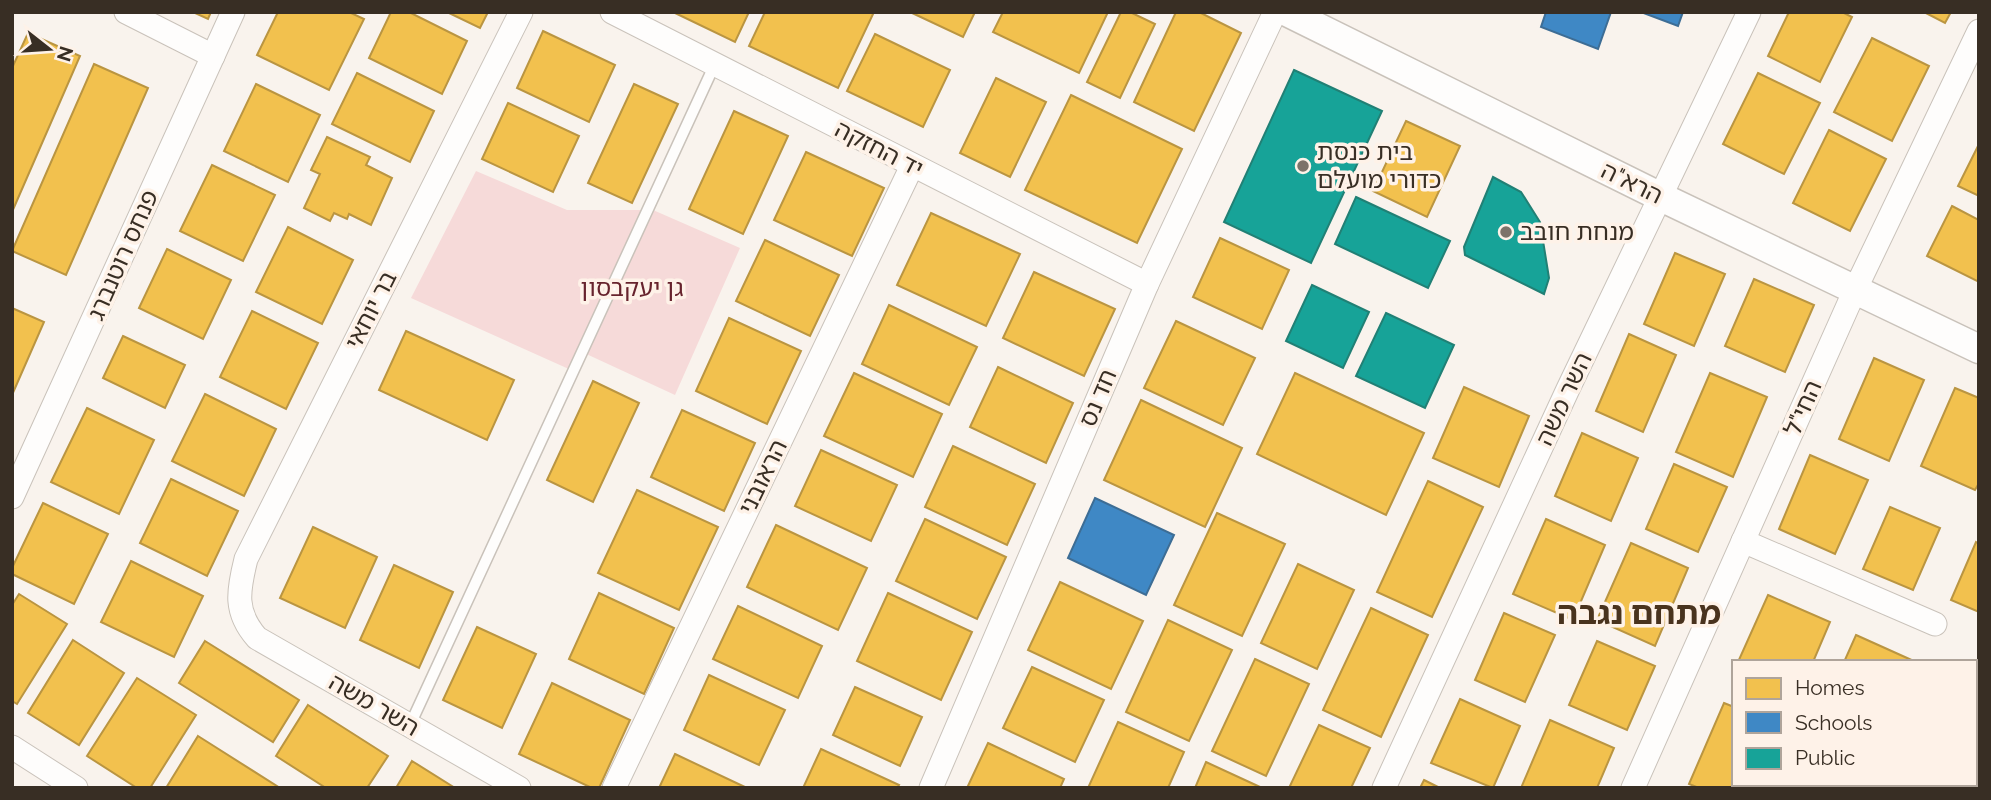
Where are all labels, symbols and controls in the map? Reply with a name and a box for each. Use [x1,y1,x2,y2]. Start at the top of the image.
north arrow [14,14,84,84]
text: N [53,44,78,64]
street label: יד החזקה [830,114,928,183]
place label: בית כנסת כדורי מועלם [1317,137,1441,194]
street label: הרא"ה [1597,155,1668,210]
marker: בית כנסת כדורי מועלם [1295,158,1311,174]
street label: פנחס רוטנברג [81,185,164,324]
place label: מנחת חובב [1520,217,1634,246]
marker: מנחת חובב [1498,224,1514,240]
street label: בר יוחאי [339,266,402,354]
park label: גן יעקבסון [581,273,683,302]
street label: השר משה [1529,348,1598,450]
street label: חד נס [1073,365,1123,431]
street label: החי"ל [1778,376,1827,440]
street label: הראובני [732,435,793,519]
district label: מתחם נגבה [1557,594,1721,631]
legend [1732,660,1977,786]
street label: השר משה [324,667,425,742]
text: Homes [1795,675,1865,700]
text: Schools [1795,710,1872,735]
text: Public [1795,745,1855,770]

